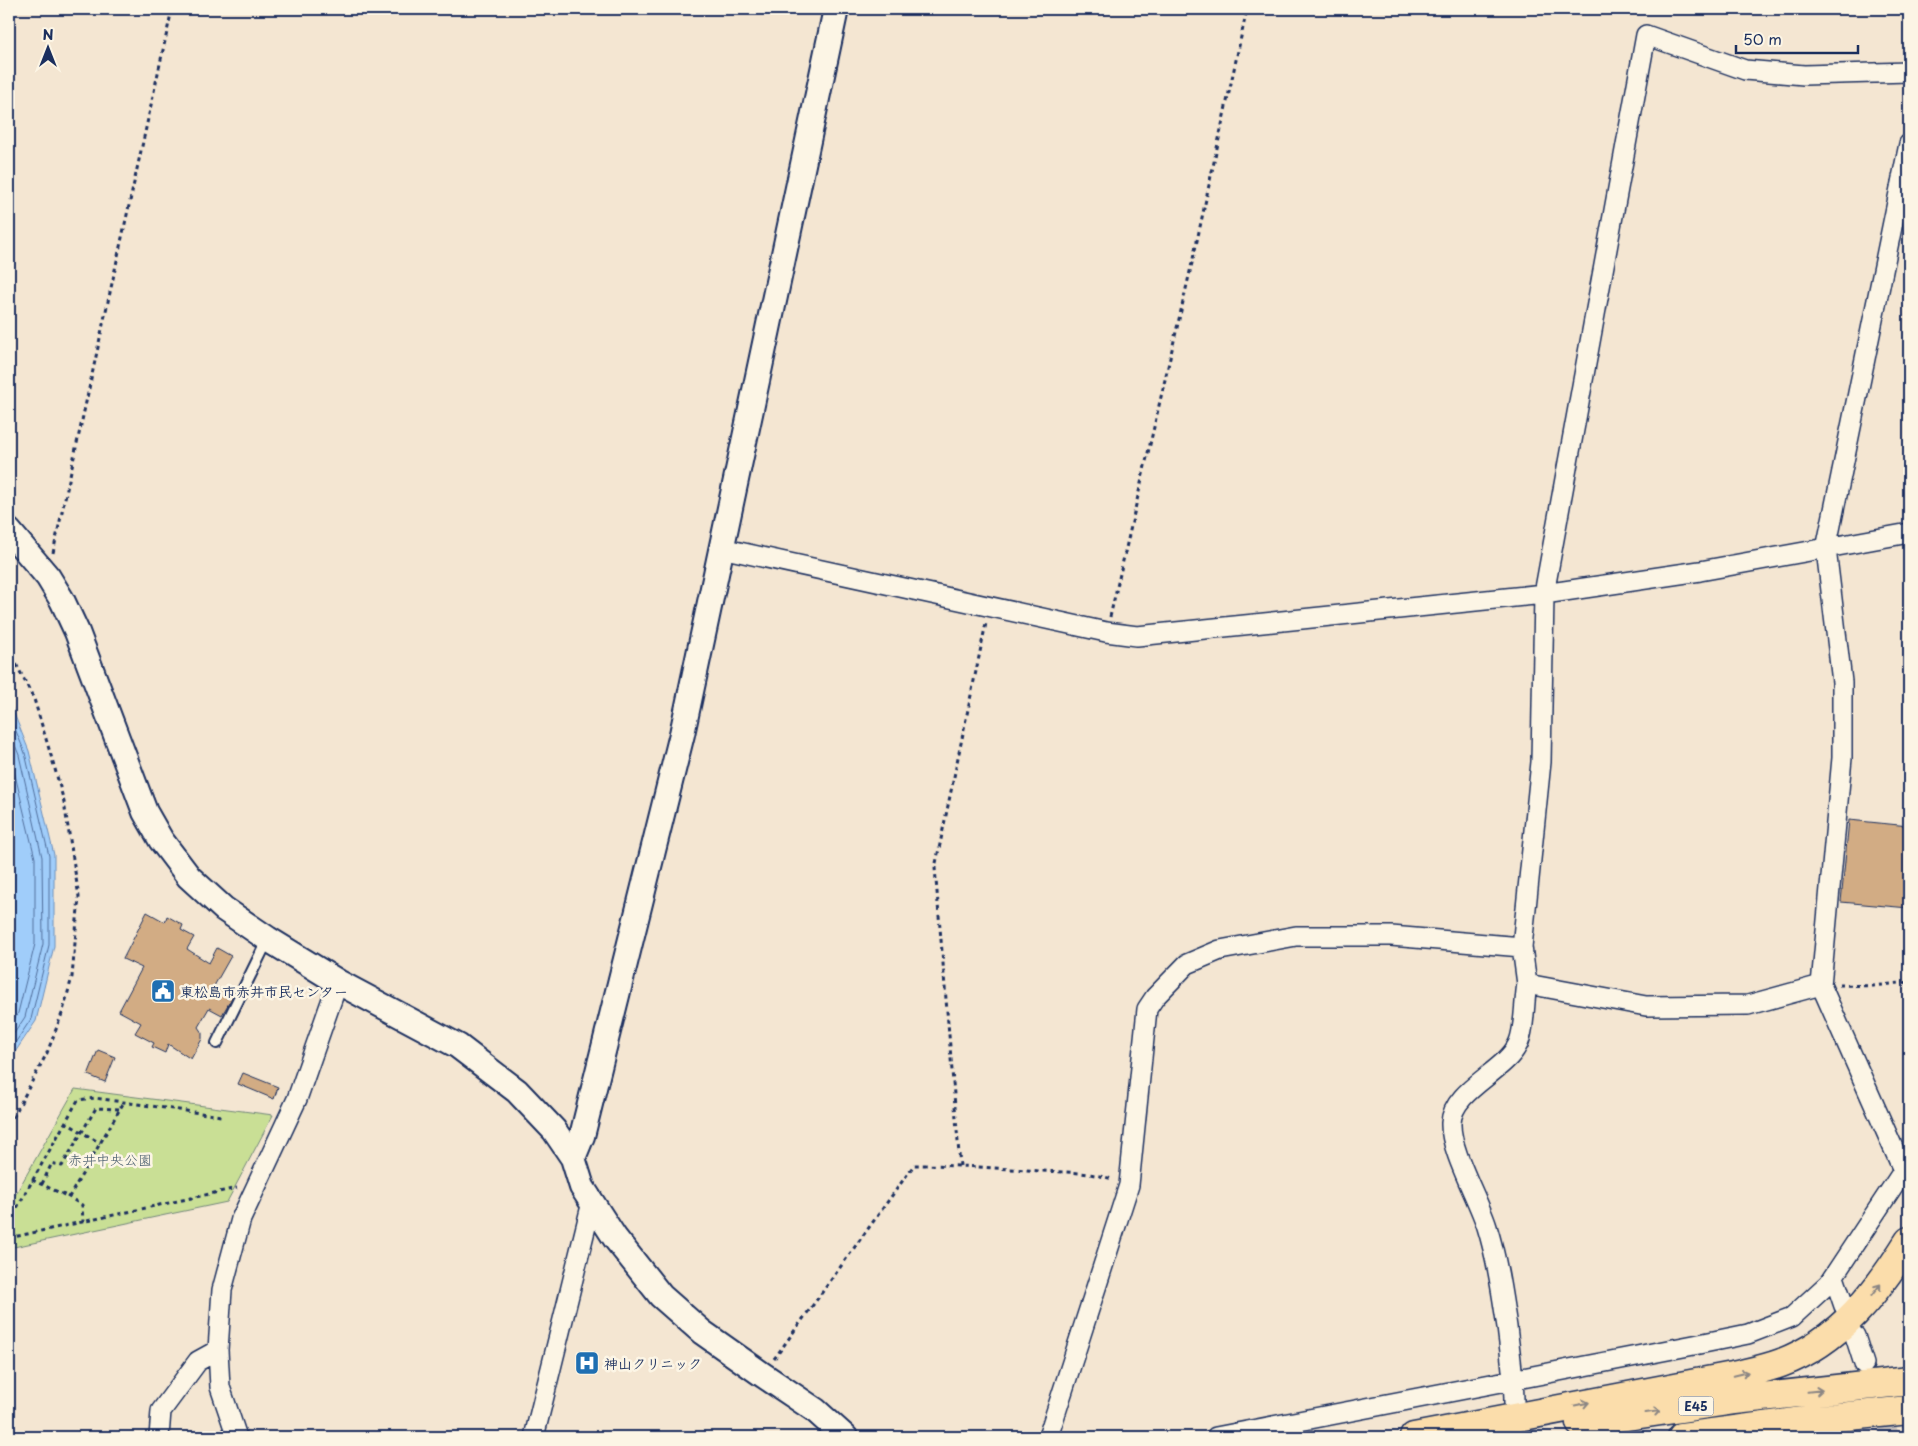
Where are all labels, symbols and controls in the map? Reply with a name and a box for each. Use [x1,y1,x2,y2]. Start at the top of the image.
north arrow [22,22,72,72]
scale bar [1736,22,1858,54]
text: N [42,24,54,45]
text: 50 m [1743,27,1782,50]
public building icon: 東松島市赤井市民センター [150,978,176,1004]
place label: 東松島市赤井市民センター [180,981,348,1002]
park label: 赤井中央公園 [68,1149,152,1170]
one-way arrow [1871,1283,1881,1297]
hospital icon: 神山クリニック [574,1350,600,1376]
place label: 神山クリニック [604,1353,702,1374]
one-way arrow [1733,1369,1749,1378]
one-way arrow [1806,1387,1822,1396]
road number: E45 [1678,1396,1714,1415]
one-way arrow [1573,1399,1589,1409]
one-way arrow [1645,1407,1661,1417]

